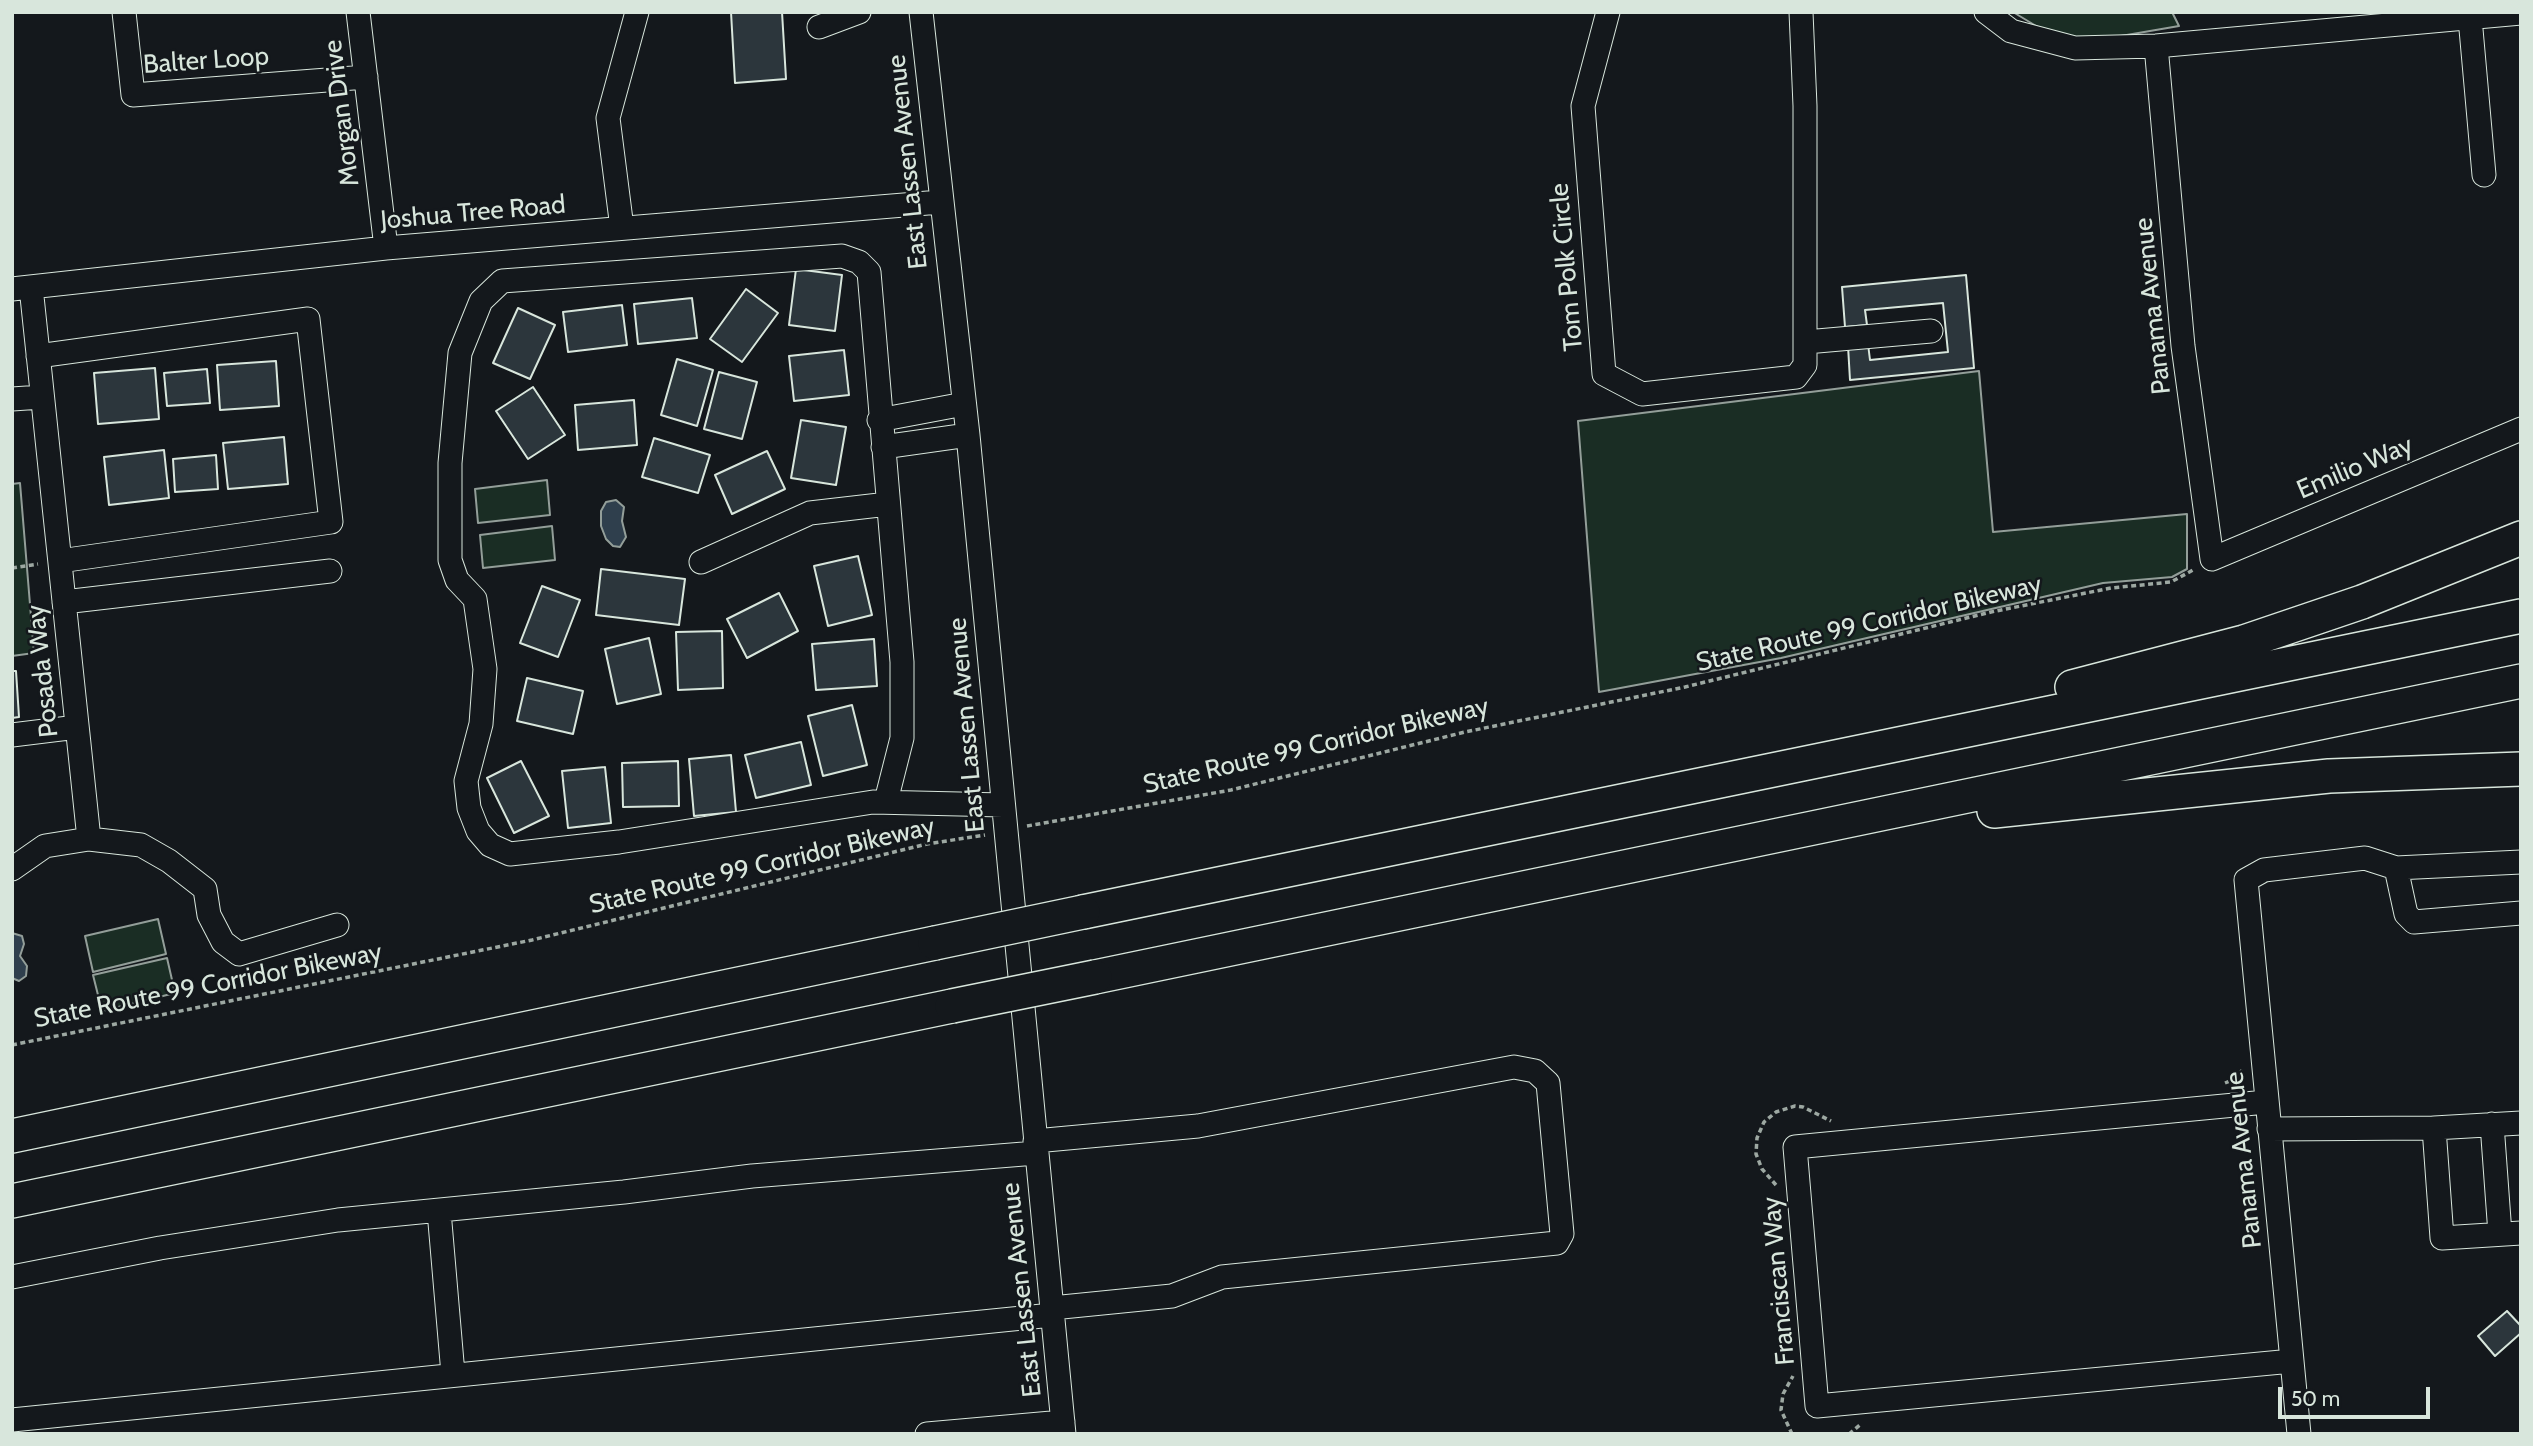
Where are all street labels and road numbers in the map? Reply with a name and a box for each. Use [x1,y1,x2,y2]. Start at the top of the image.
street label: Morgan Drive [318,38,366,188]
street label: Balter Loop [142,41,270,81]
street label: East Lassen Avenue [881,53,935,271]
street label: Tom Polk Circle [1544,182,1590,352]
street label: Joshua Tree Road [379,189,567,237]
street label: Panama Avenue [2128,216,2178,396]
street label: Emilio Way [2292,430,2418,506]
street label: State Route 99 Corridor Bikeway [1693,569,2045,679]
street label: Posada Way [21,603,65,739]
street label: East Lassen Avenue [942,616,992,834]
street label: State Route 99 Corridor Bikeway [1140,691,1492,801]
street label: State Route 99 Corridor Bikeway [586,811,938,921]
street label: State Route 99 Corridor Bikeway [31,937,385,1035]
street label: Panama Avenue [2219,1070,2269,1250]
street label: East Lassen Avenue [995,1181,1049,1399]
street label: Franciscan Way [1756,1196,1802,1366]

